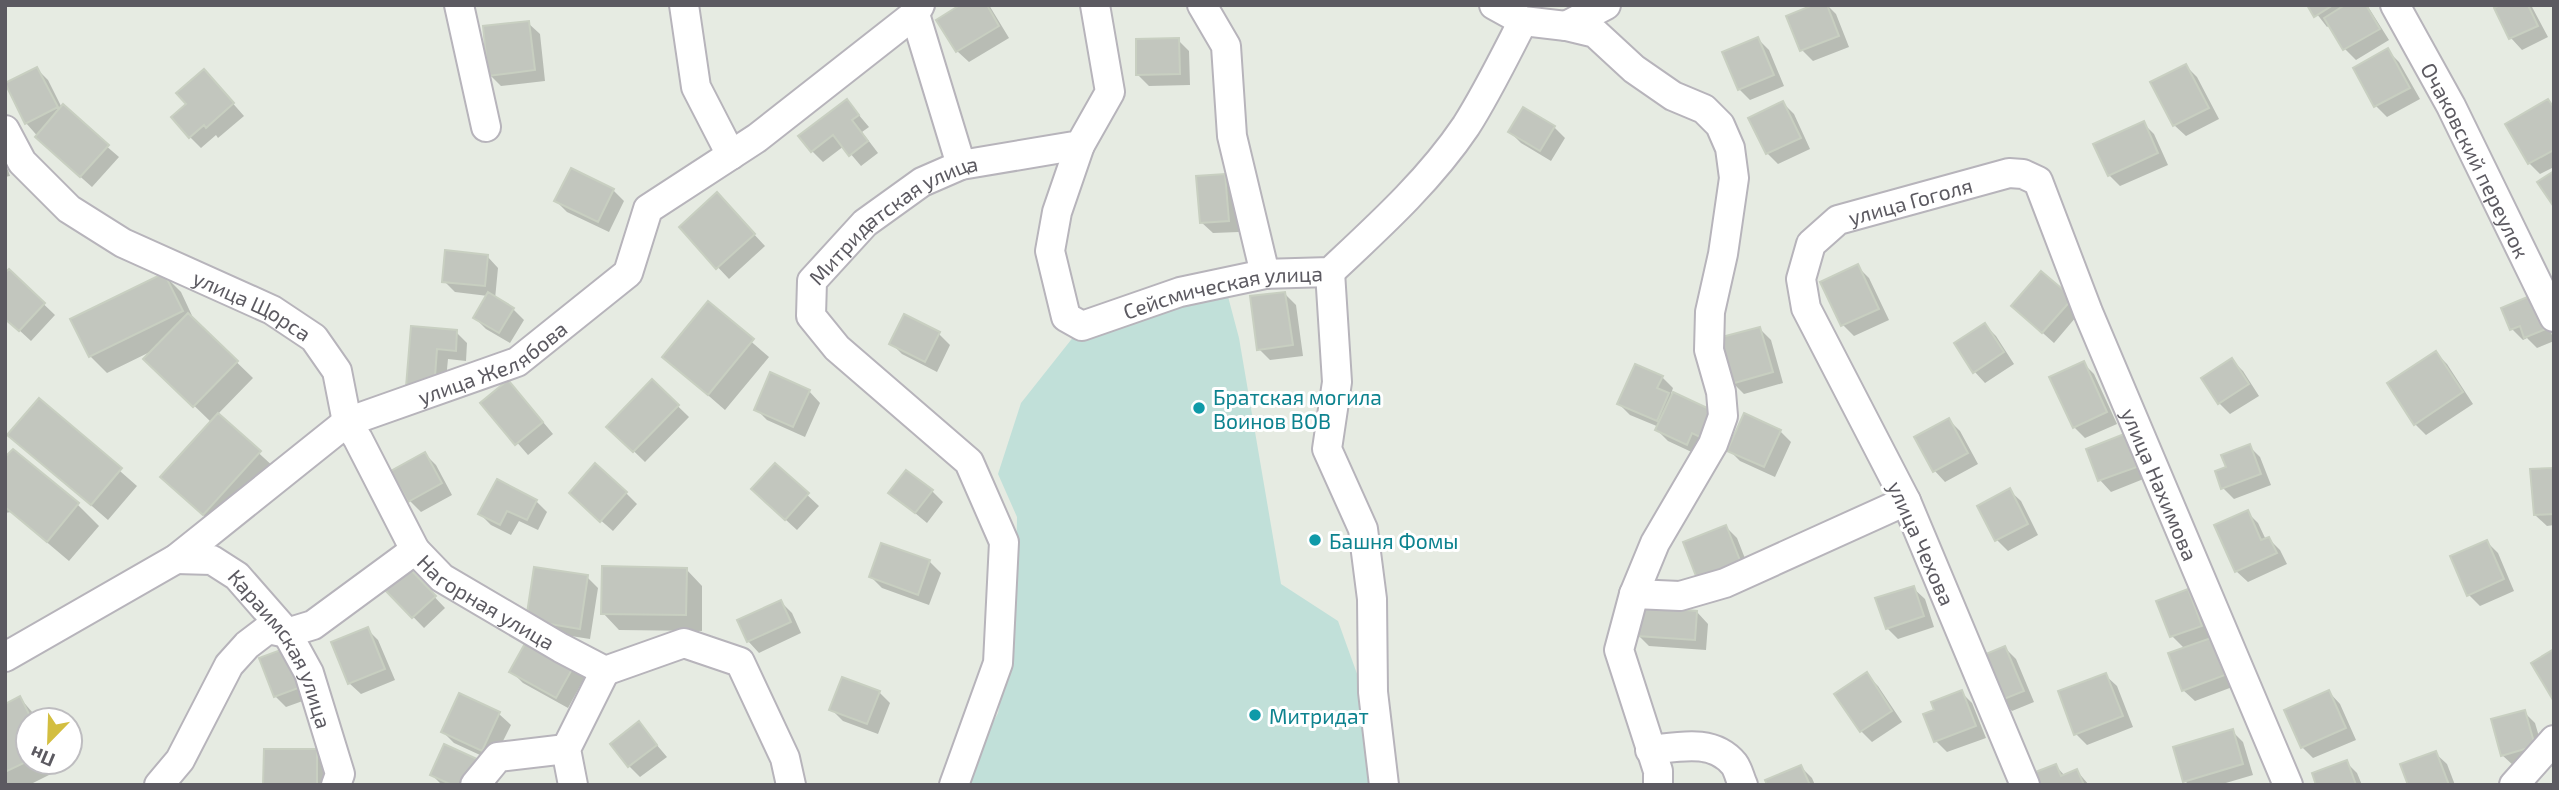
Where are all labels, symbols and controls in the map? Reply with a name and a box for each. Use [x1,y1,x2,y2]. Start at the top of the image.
street label: Очаковский переулок [2417,58,2536,262]
street label: Митридатская улица [803,150,980,289]
street label: улица Гоголя [1845,171,1975,230]
street label: Сейсмическая улица [1120,260,1323,323]
street label: улица Щорса [189,264,316,345]
street label: улица Желябова [414,315,571,410]
place label: Братская могила Воинов ВОВ [1213,384,1382,433]
marker: Братская могила Воинов ВОВ [1191,400,1207,416]
street label: улица Нахимова [2116,404,2204,564]
street label: улица Чехова [1882,477,1961,610]
place label: Башня Фомы [1329,528,1459,553]
marker: Башня Фомы [1307,532,1323,548]
street label: Нагорная улица [413,548,560,654]
street label: Караимская улица [224,563,338,731]
place label: Митридат [1269,703,1369,728]
north arrow [14,706,84,776]
marker: Митридат [1247,707,1263,723]
text: Пн [26,742,58,773]

